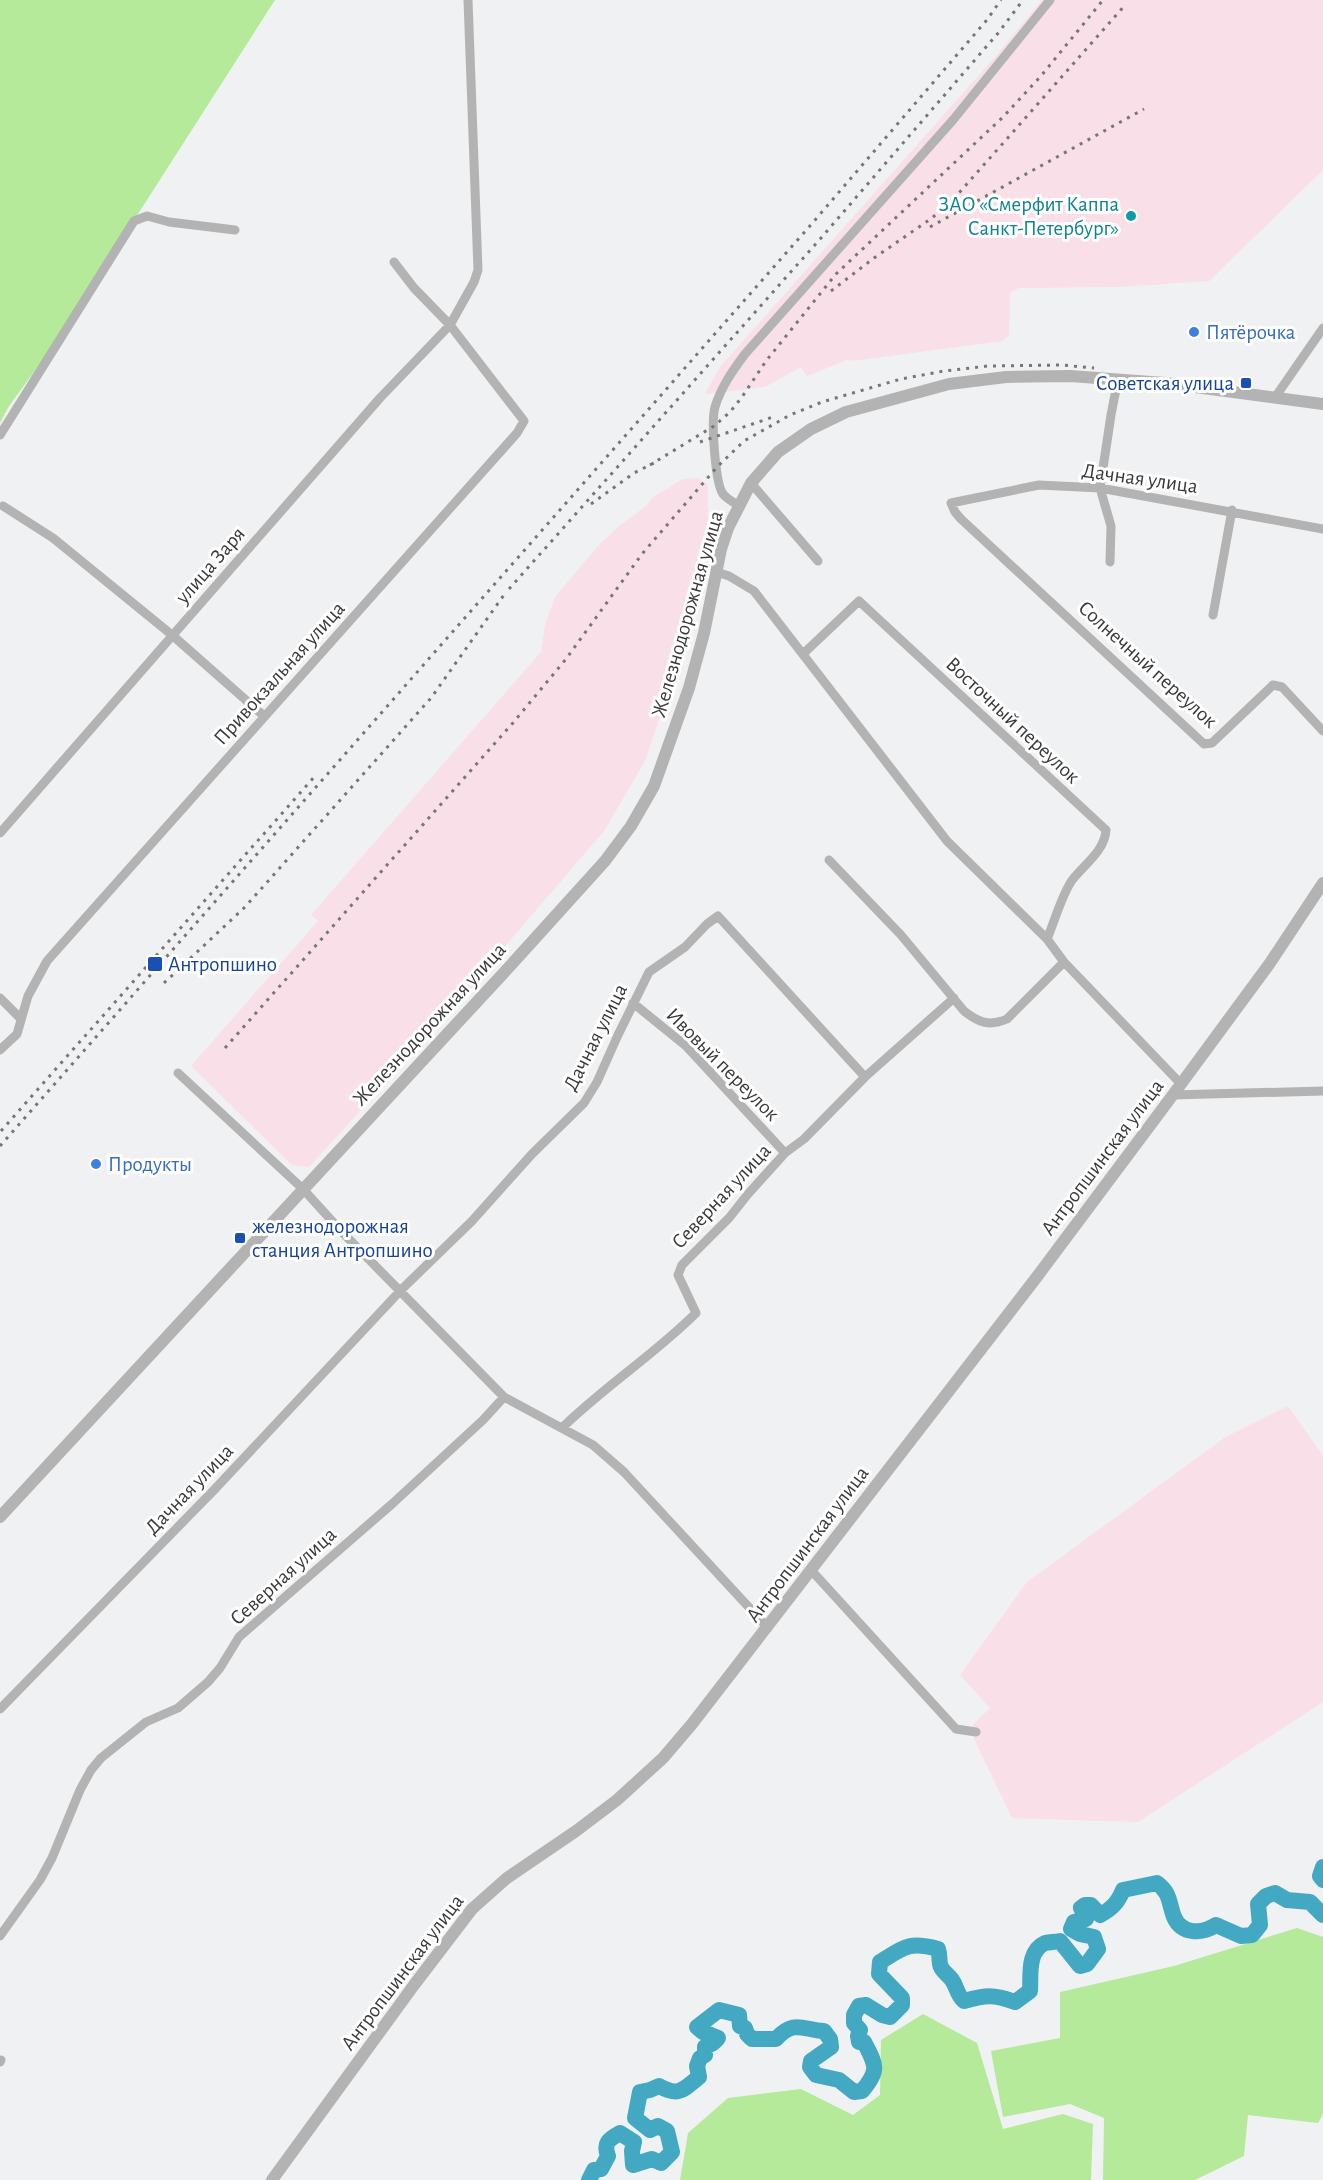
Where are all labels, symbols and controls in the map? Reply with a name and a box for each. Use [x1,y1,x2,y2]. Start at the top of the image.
place label: ЗАО «Смерфит Каппа Санкт-Петербург» [939,194,1119,239]
marker: ЗАО «Смерфит Каппа Санкт-Петербург» [1124,209,1138,223]
place label: Пятёрочка [1206,322,1296,343]
marker: Пятёрочка [1187,325,1201,339]
place label: Советская улица [1096,373,1234,394]
marker: Советская улица [1239,376,1253,390]
street label: Дачная улица [1081,460,1200,497]
street label: Железнодорожная улица [648,508,727,720]
street label: улица Заря [171,523,249,608]
street label: Привокзальная улица [210,597,349,749]
street label: Солнечный переулок [1074,597,1221,732]
street label: Восточный переулок [942,653,1084,788]
street label: Железнодорожная улица [349,939,510,1110]
place label: Антропшино [168,954,277,975]
marker: Антропшино [146,955,164,973]
street label: Дачная улица [560,980,631,1094]
street label: Ивовый переулок [662,1004,783,1125]
street label: Антропшинская улица [1037,1075,1168,1239]
street label: Северная улица [668,1140,775,1253]
place label: Продукты [108,1154,192,1175]
marker: Продукты [89,1157,103,1171]
place label: железнодорожная станция Антропшино [252,1216,433,1261]
marker: железнодорожная станция Антропшино [233,1231,247,1245]
street label: Дачная улица [141,1440,238,1539]
street label: Антропшинская улица [742,1462,873,1626]
street label: Северная улица [226,1523,341,1629]
street label: Антропшинская улица [337,1890,468,2054]

